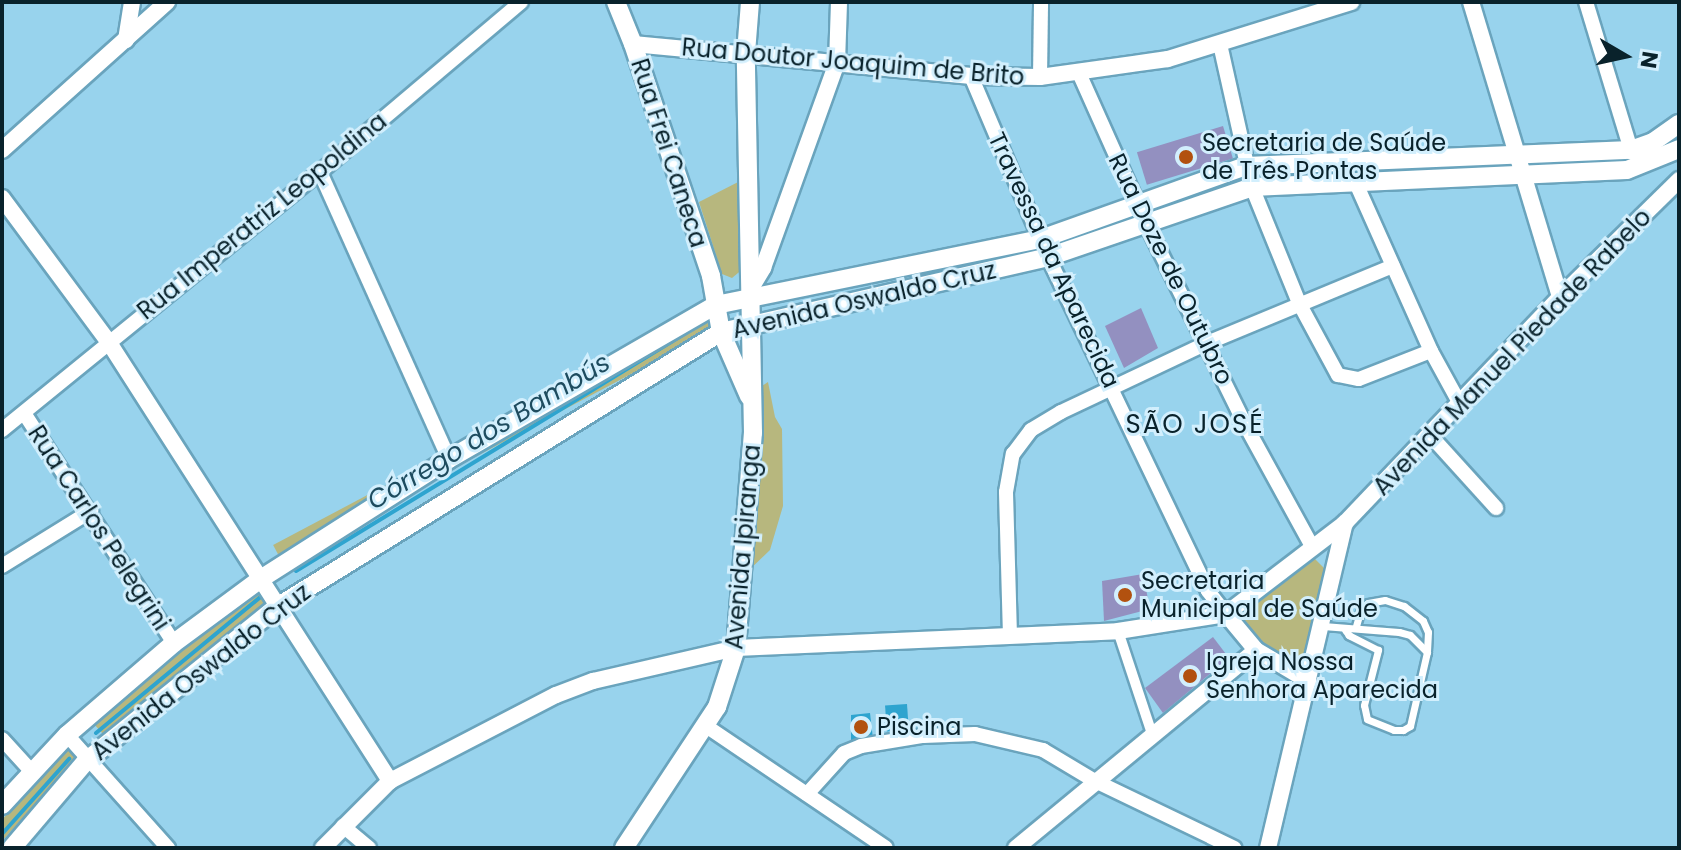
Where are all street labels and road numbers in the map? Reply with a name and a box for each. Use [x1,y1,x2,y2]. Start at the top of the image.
street label: Rua Doutor Joaquim de Brito [680,33,1026,91]
street label: Rua Frei Caneca [625,55,713,251]
street label: Rua Imperatriz Leopoldina [132,107,392,325]
street label: Travessa da Aparecida [982,128,1126,392]
street label: Rua Doze de Outubro [1102,149,1240,389]
street label: Avenida Manuel Piedade Rabelo [1367,203,1657,501]
street label: Avenida Oswaldo Cruz [729,256,999,344]
street label: Rua Carlos Pelegrini [22,420,176,636]
street label: Avenida Ipiranga [720,443,766,651]
street label: Avenida Oswaldo Cruz [86,578,316,766]

